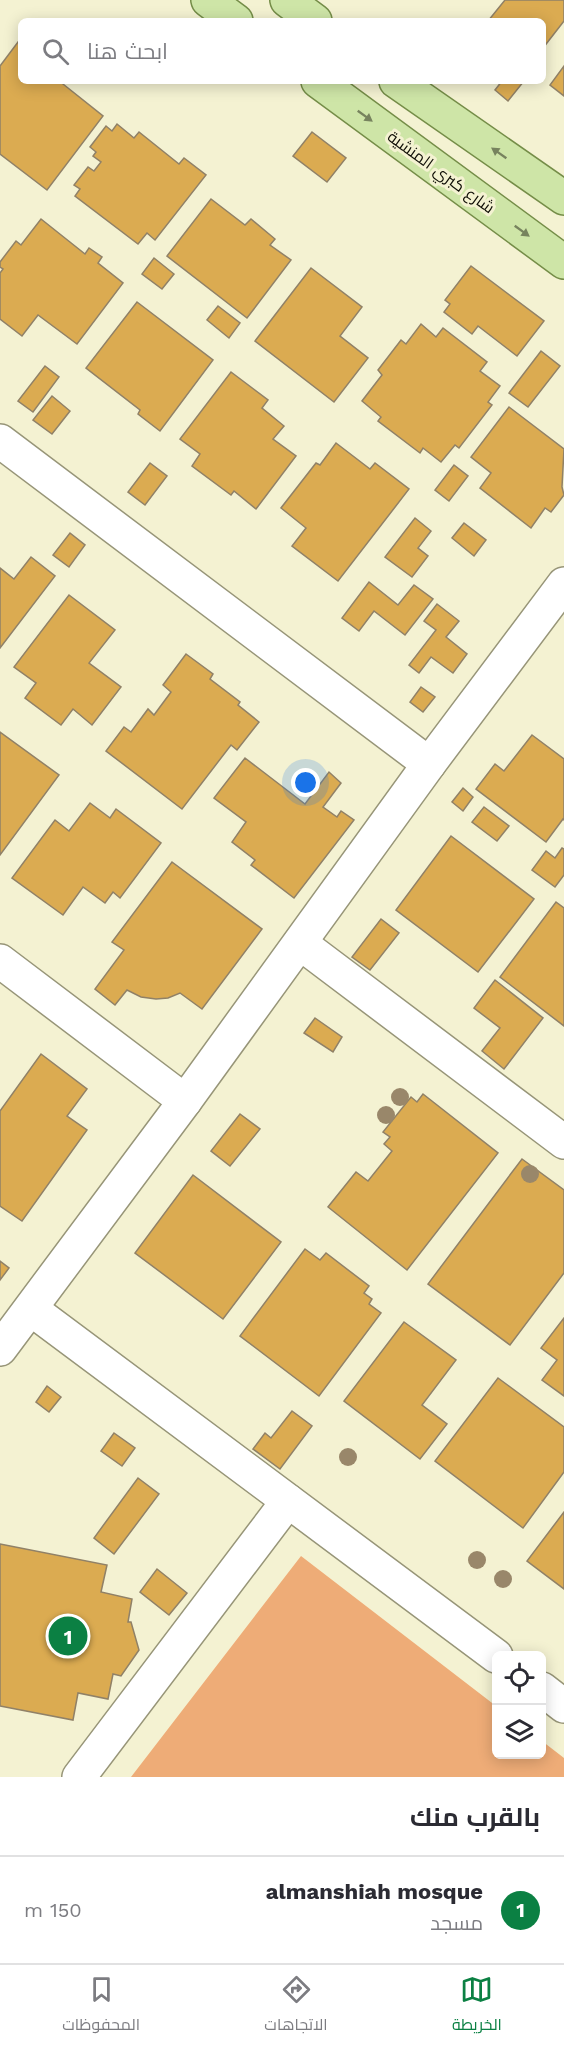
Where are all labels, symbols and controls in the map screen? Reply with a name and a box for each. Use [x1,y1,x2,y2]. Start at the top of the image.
search box [18,18,546,84]
icon: search [39,35,72,68]
text: ابحث هنا [87,39,168,64]
one-way arrow [357,109,372,121]
street label: شارع كبري المنشية [381,127,498,220]
one-way arrow [491,148,507,159]
one-way arrow [513,225,529,237]
your location [291,768,320,797]
pin: 1 [48,1614,88,1658]
map controls [492,1651,546,1759]
button: locate [492,1651,546,1705]
button: layers [492,1705,546,1759]
text: بالقرب منك [410,1802,540,1832]
text: almanshiah mosque [266,1879,483,1904]
text: 150 m [24,1898,82,1922]
text: 1 [516,1898,525,1922]
text: مسجد [430,1911,483,1935]
tab: المحفوظات [62,1973,140,2039]
tab: الاتجاهات [264,1973,328,2039]
tab: الخريطة [452,1973,502,2039]

